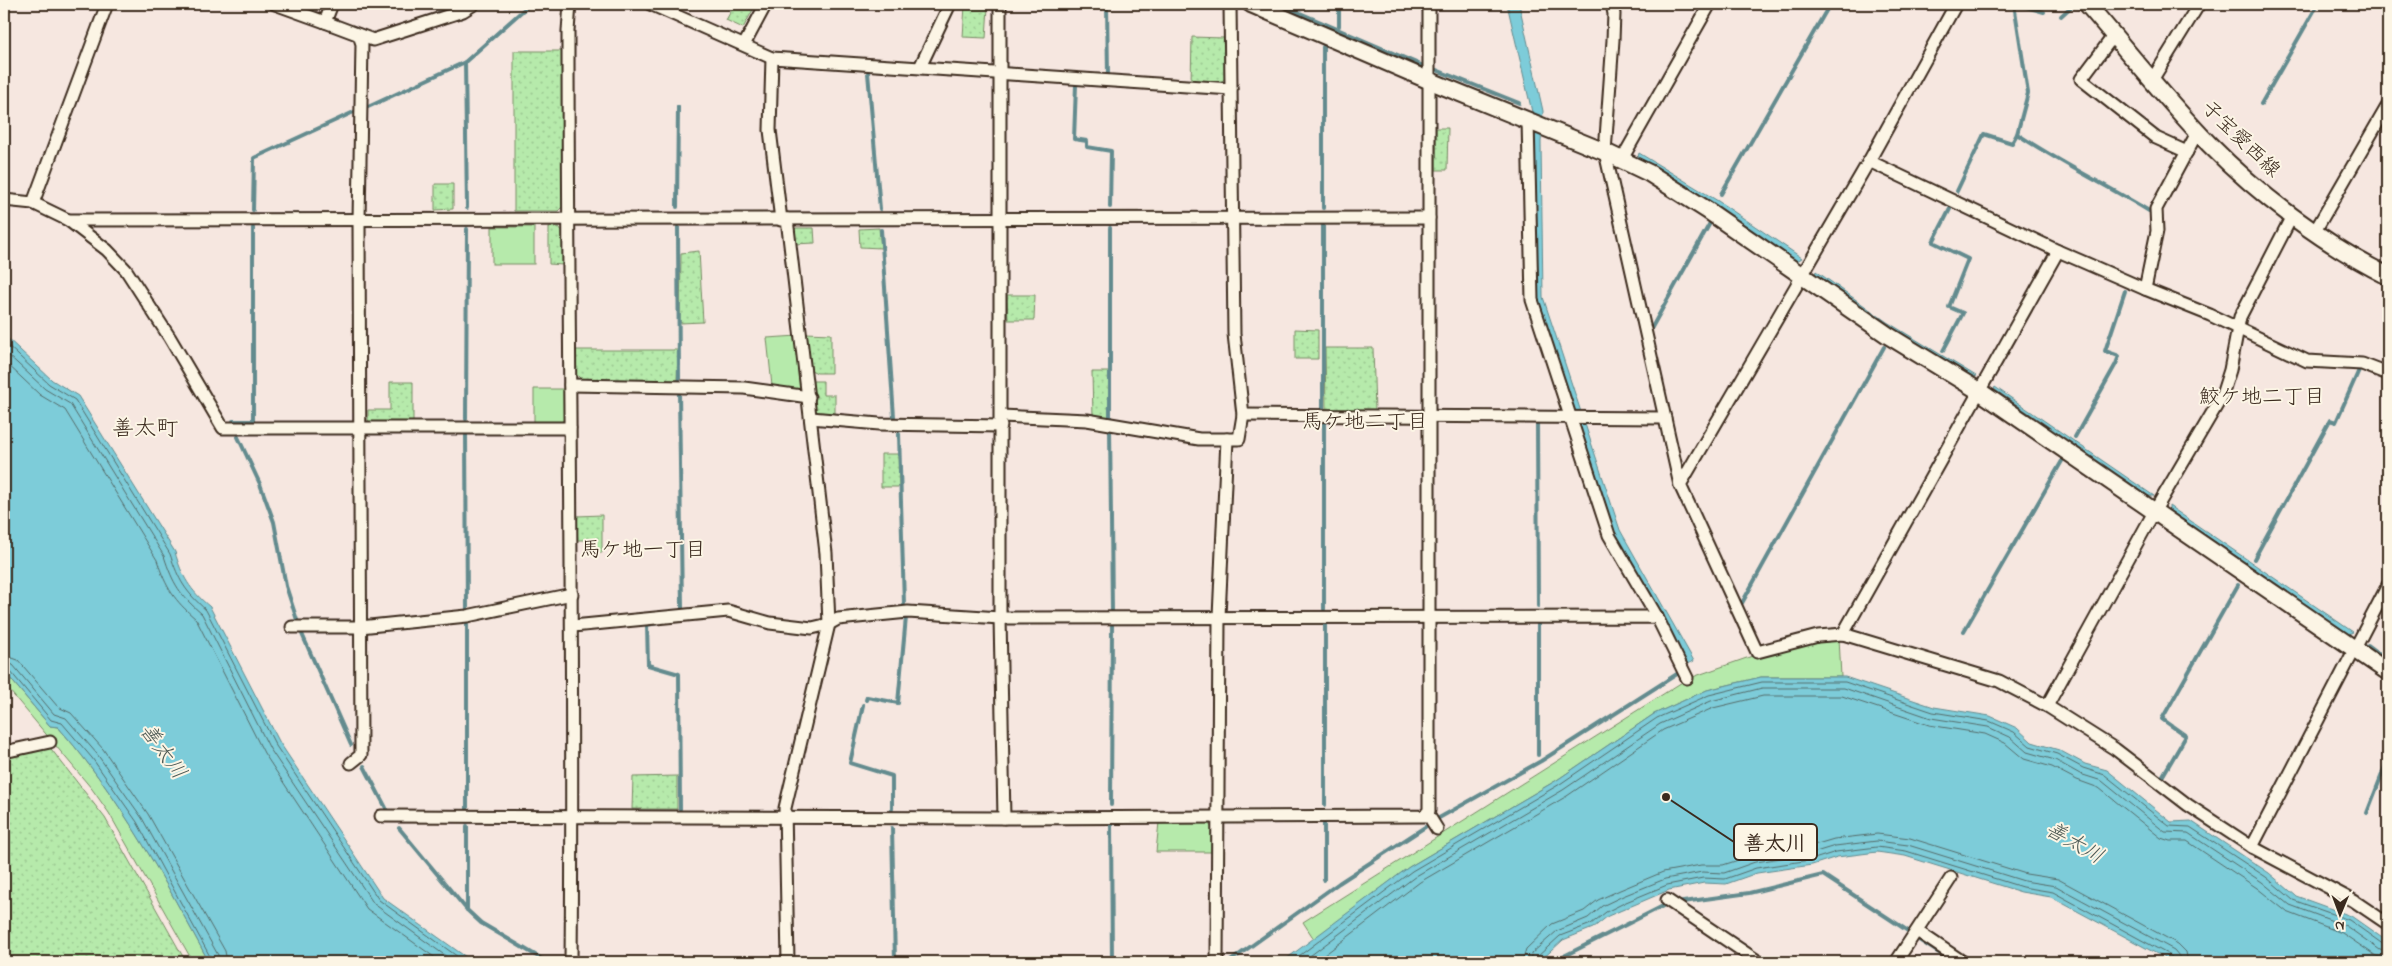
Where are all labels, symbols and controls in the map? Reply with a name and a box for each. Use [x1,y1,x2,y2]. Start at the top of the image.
street label: 子宝愛西線 [2194,95,2286,185]
district label: 鮫ケ地二丁目 [2199,383,2325,413]
district label: 馬ケ地二丁目 [1302,408,1428,438]
district label: 善太町 [112,414,178,446]
district label: 馬ケ地一丁目 [580,536,706,566]
water label: 善太川 [131,718,193,786]
water label: 善太川 [2039,815,2109,873]
callout: 善太川 [1734,824,1817,860]
text: 善太川 [1744,830,1807,860]
north arrow [2314,888,2364,938]
text: N [2335,915,2345,936]

